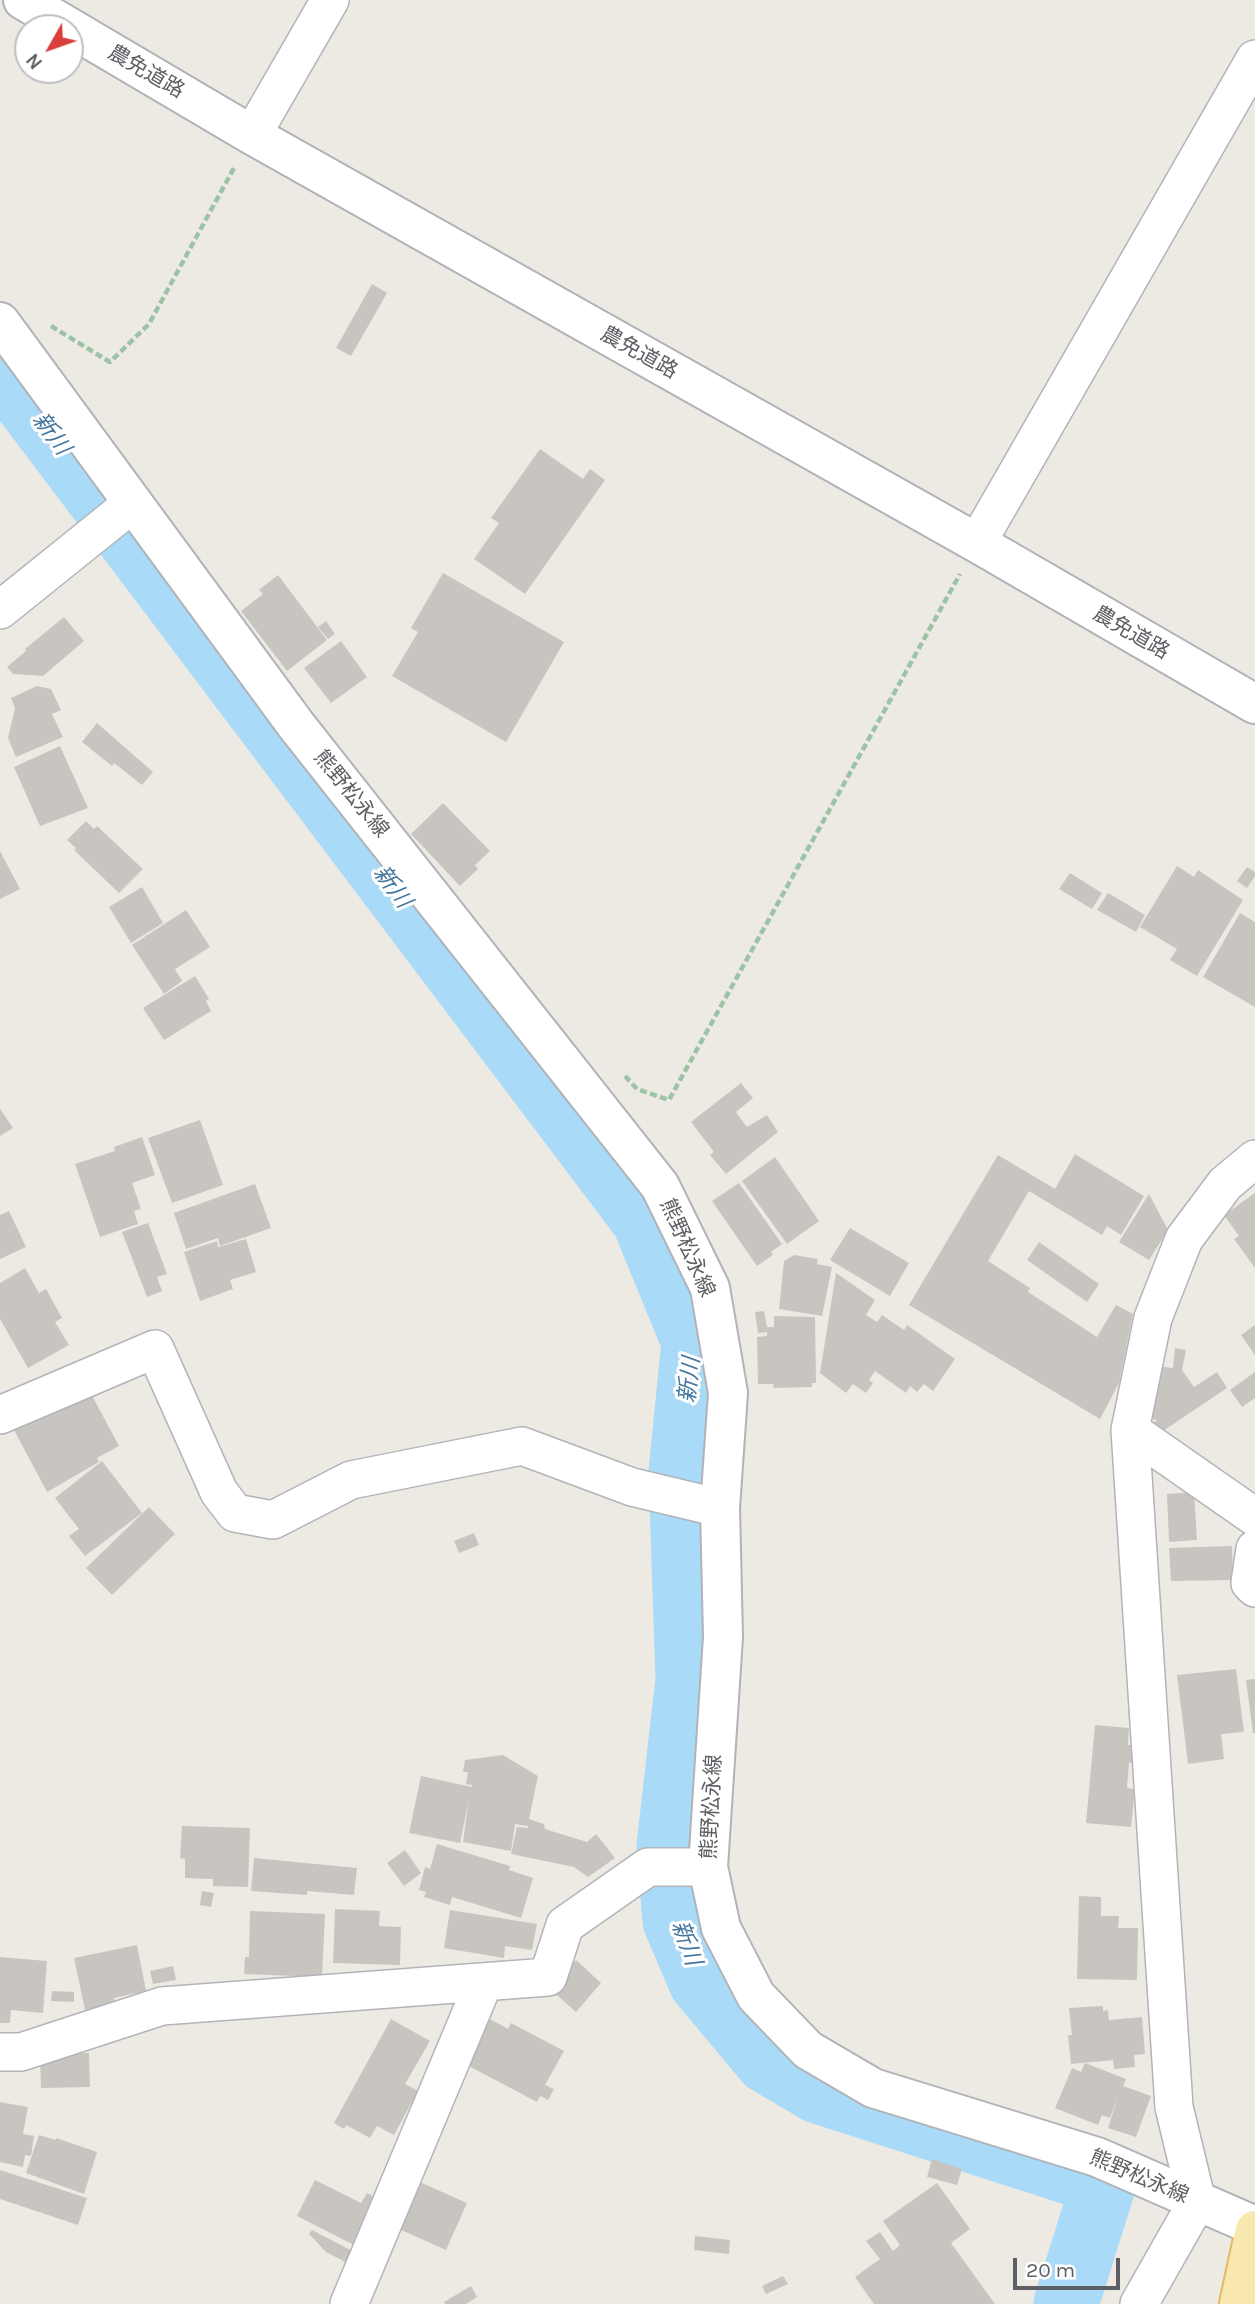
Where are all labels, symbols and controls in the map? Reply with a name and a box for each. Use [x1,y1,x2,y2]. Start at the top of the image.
north arrow [14,14,84,84]
street label: 農免道路 [103,40,189,104]
text: N [22,49,47,74]
street label: 農免道路 [596,322,682,384]
water label: 新川 [26,407,76,461]
street label: 農免道路 [1088,601,1174,665]
street label: 熊野松永線 [308,745,394,843]
water label: 新川 [367,860,417,914]
street label: 熊野松永線 [654,1195,720,1301]
water label: 新川 [674,1356,706,1404]
street label: 熊野松永線 [697,1754,727,1860]
water label: 新川 [665,1917,707,1969]
street label: 熊野松永線 [1086,2145,1192,2209]
scale bar [1017,2244,1124,2288]
text: 20 m [1026,2258,1075,2282]

